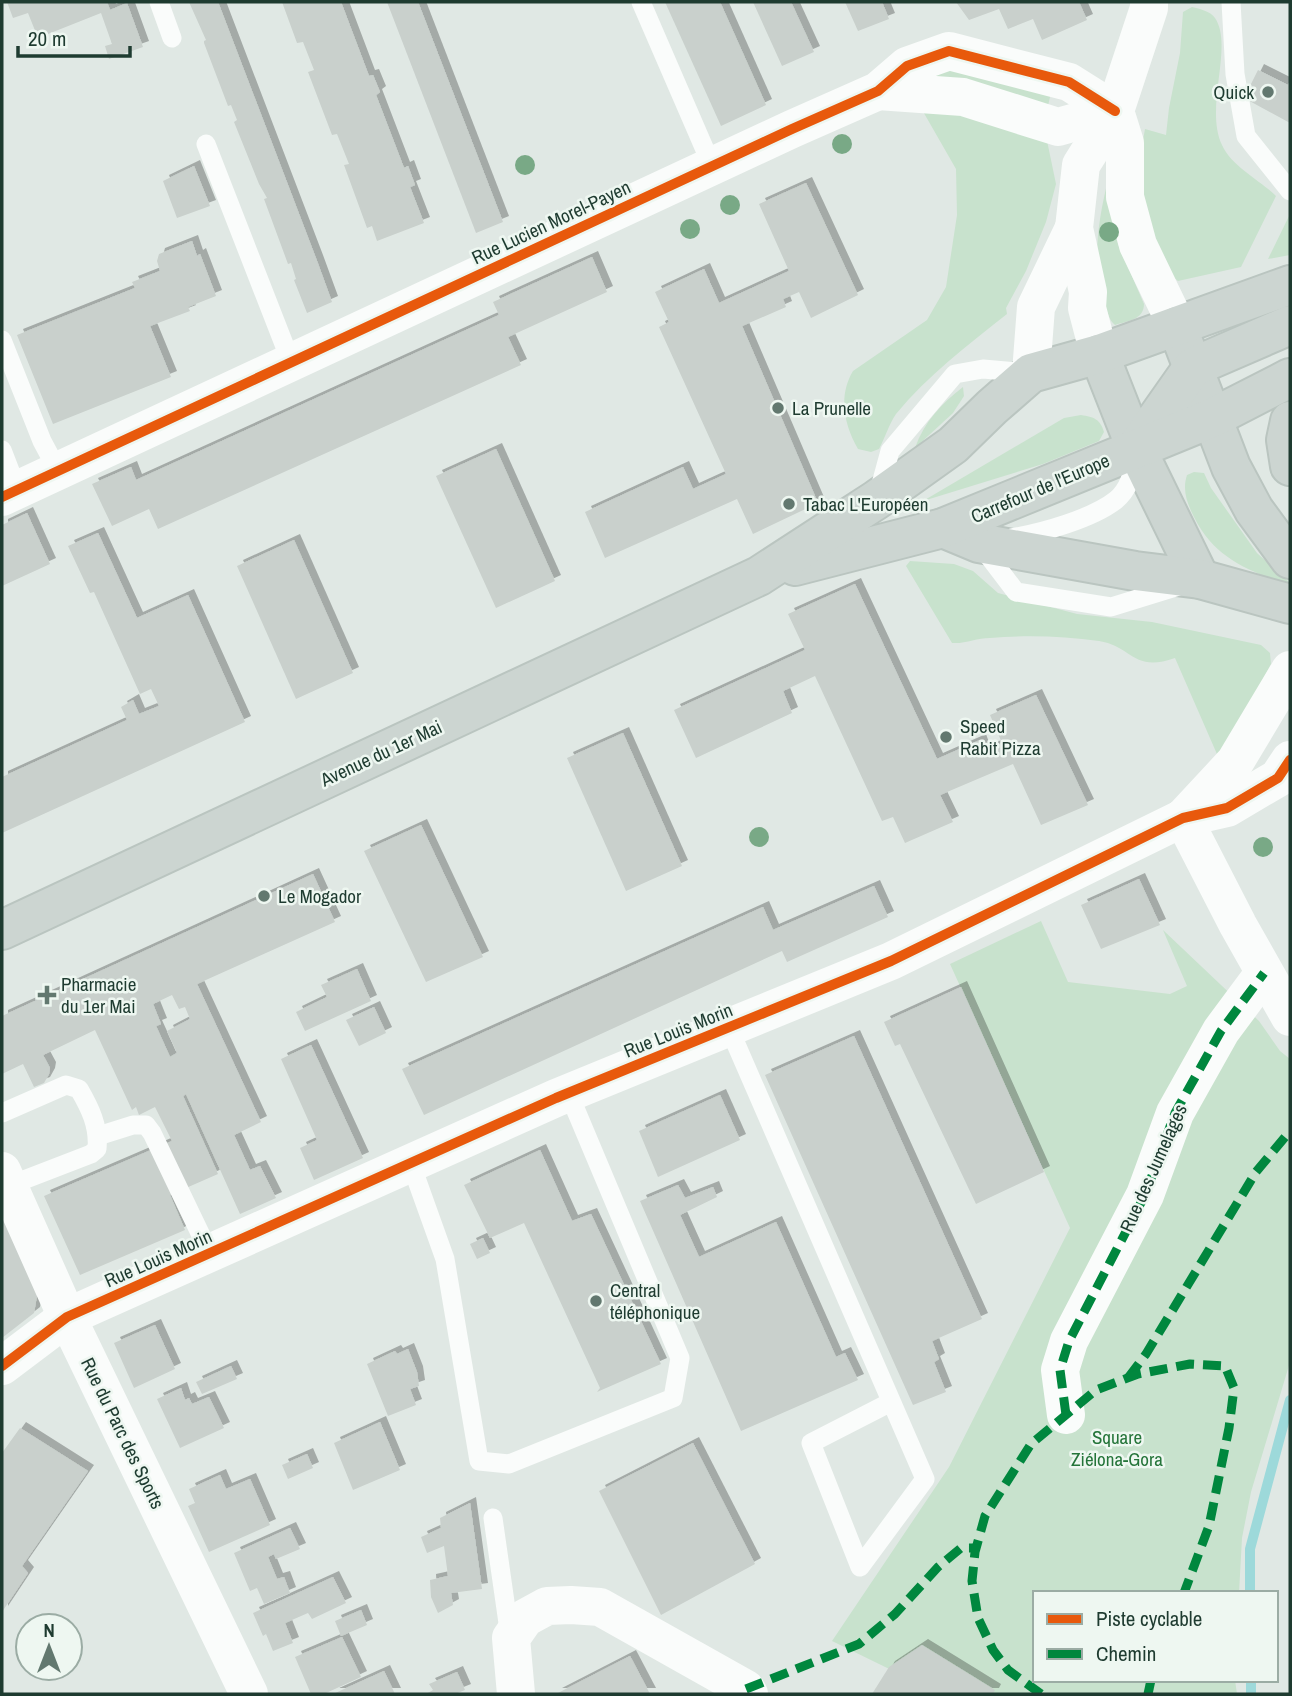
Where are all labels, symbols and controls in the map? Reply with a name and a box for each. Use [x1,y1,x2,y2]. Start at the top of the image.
scale bar [18,14,130,58]
text: 20 m [28,24,66,53]
place label: Quick [1213,79,1254,105]
marker: Quick [1260,84,1276,100]
street label: Rue Lucien Morel-Payen [467,174,635,270]
place label: La Prunelle [792,395,871,421]
marker: La Prunelle [770,400,786,416]
street label: Carrefour de l'Europe [967,447,1113,529]
place label: Tabac L'Européen [803,491,928,517]
marker: Tabac L'Européen [781,496,797,512]
street label: Avenue du 1er Mai [315,713,446,793]
place label: Speed Rabit Pizza [960,713,1041,761]
marker: Speed Rabit Pizza [938,729,954,745]
place label: Le Mogador [278,883,362,909]
marker: Le Mogador [256,888,272,904]
place label: Pharmacie du 1er Mai [61,971,136,1019]
marker: Pharmacie du 1er Mai [39,987,55,1003]
street label: Rue Louis Morin [620,996,736,1064]
street label: Rue des Jumelages [1113,1100,1193,1236]
street label: Rue Louis Morin [100,1223,216,1293]
place label: Central téléphonique [610,1277,700,1325]
marker: Central téléphonique [588,1293,604,1309]
street label: Rue du Parc des Sports [75,1353,171,1513]
park label: Square Ziélona-Gora [1071,1424,1163,1472]
legend [1033,1591,1278,1682]
text: Piste cyclable [1096,1604,1202,1633]
north arrow [14,1612,84,1682]
text: N [43,1617,55,1643]
text: Chemin [1096,1639,1156,1668]

